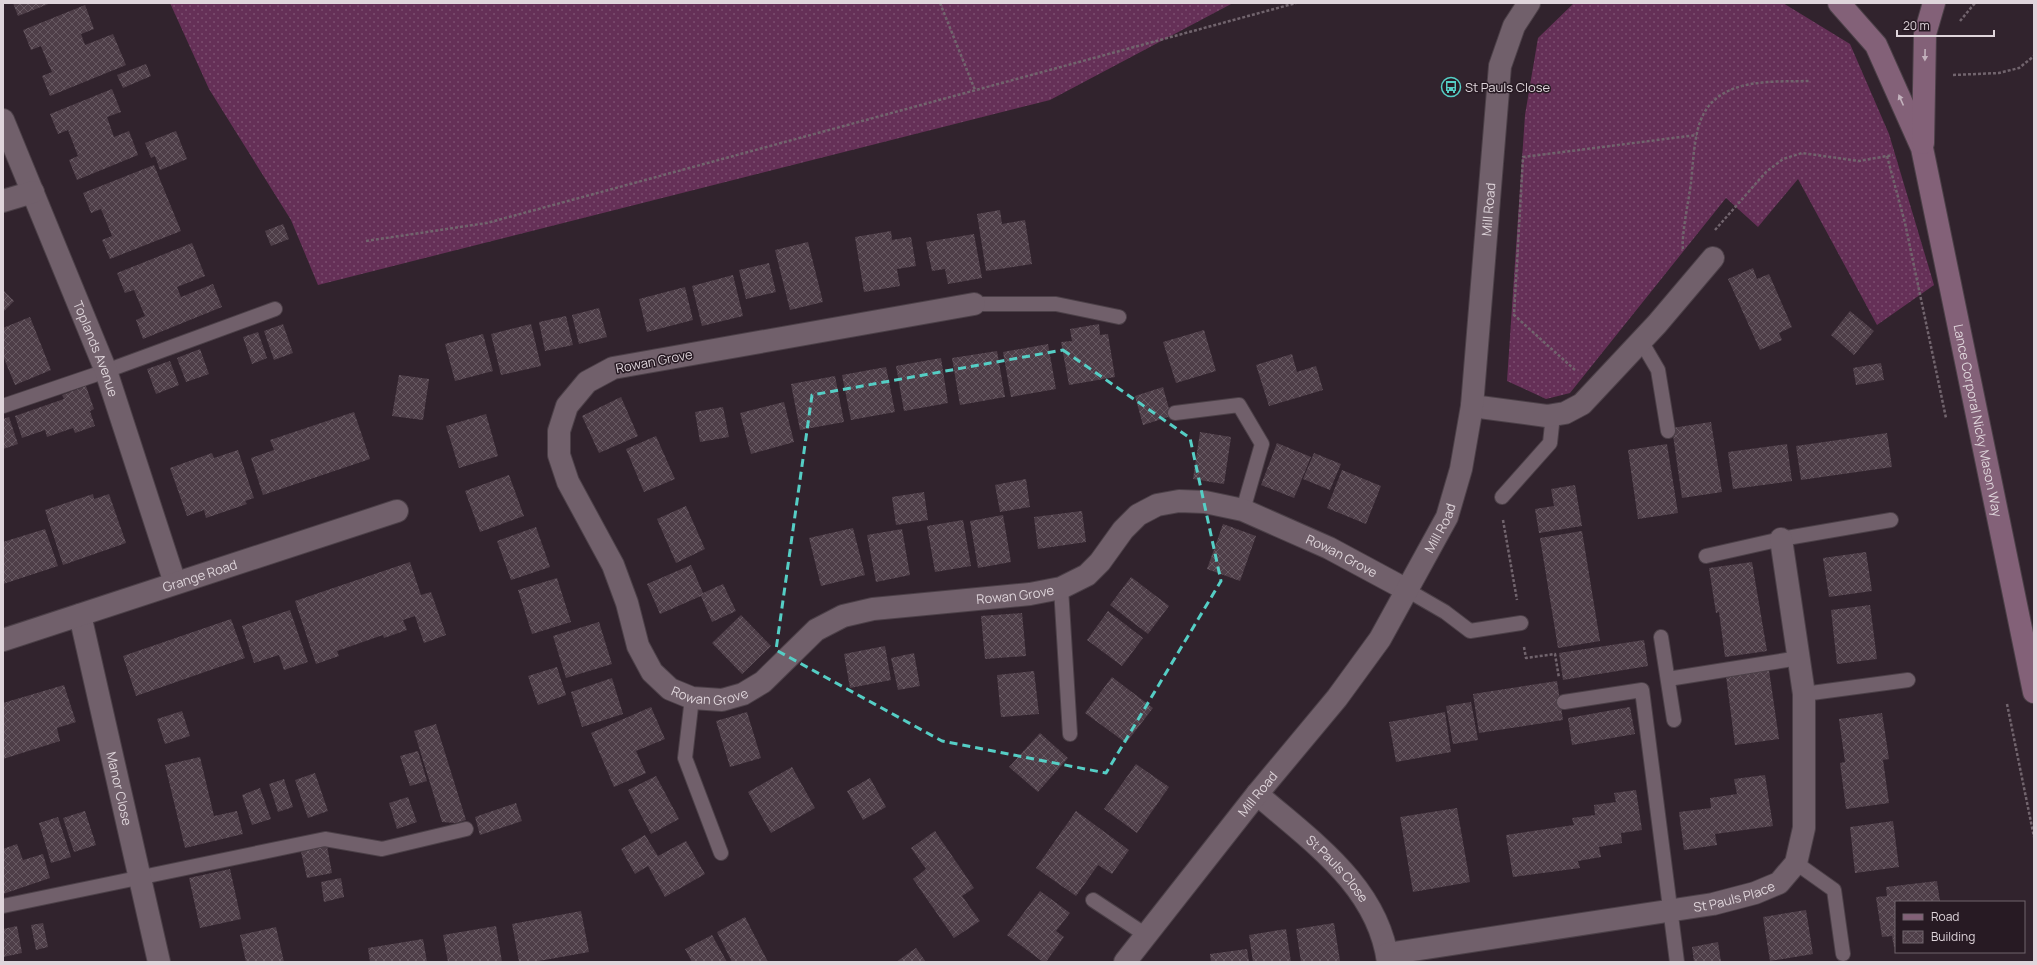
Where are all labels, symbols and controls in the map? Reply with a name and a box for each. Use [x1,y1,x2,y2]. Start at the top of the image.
scale bar [1897,12,1994,38]
text: 20 m [1903,17,1930,34]
one-way arrow [1921,49,1928,61]
bus stop icon: St Pauls Close [1440,76,1462,98]
place label: St Pauls Close [1465,78,1551,96]
one-way arrow [1897,93,1903,105]
street label: Mill Road [1477,182,1499,237]
street label: Toplands Avenue [69,298,123,399]
street label: Lance Corporal Nicky Mason Way [1949,322,2007,519]
street label: Rowan Grove [614,345,694,377]
street label: Mill Road [1420,501,1460,556]
street label: Rowan Grove [1303,530,1381,582]
street label: Grange Road [160,555,239,596]
street label: Rowan Grove [976,581,1056,608]
street label: Rowan Grove [669,682,752,709]
street label: Manor Close [102,750,137,828]
street label: Mill Road [1234,767,1281,820]
street label: St Pauls Close [1302,831,1373,906]
street label: St Pauls Place [1692,877,1778,916]
legend [1895,901,2025,953]
text: Road [1931,908,1959,925]
text: Building [1931,928,1975,945]

